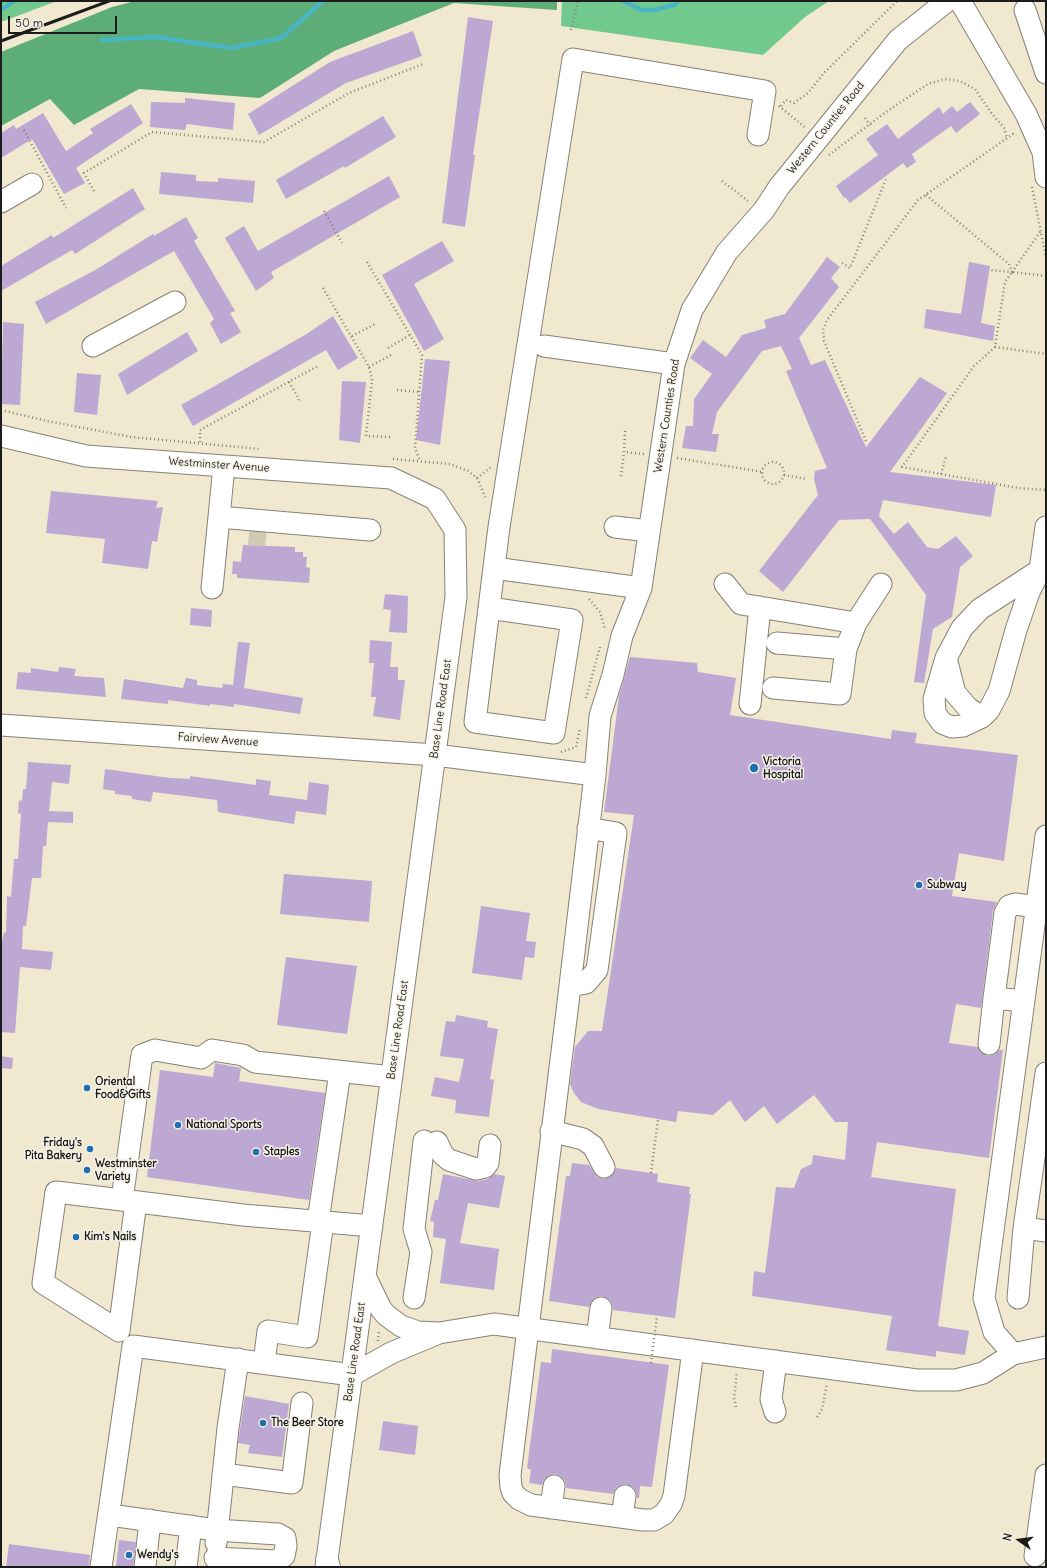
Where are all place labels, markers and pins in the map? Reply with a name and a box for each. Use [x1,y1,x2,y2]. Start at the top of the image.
place label: Victoria Hospital [763,755,803,781]
marker: Victoria Hospital [748,762,760,774]
place label: Subway [927,878,967,892]
marker: Subway [914,880,924,890]
place label: Oriental Food&Gifts [95,1075,151,1101]
marker: Oriental Food&Gifts [82,1083,92,1093]
place label: National Sports [186,1118,262,1132]
marker: National Sports [173,1120,183,1130]
place label: Friday's Pita Bakery [25,1136,82,1162]
marker: Friday's Pita Bakery [85,1144,95,1154]
place label: Staples [264,1145,300,1159]
marker: Staples [251,1147,261,1157]
place label: Westminster Variety [95,1157,157,1183]
marker: Westminster Variety [82,1165,92,1175]
place label: Kim's Nails [84,1230,136,1244]
marker: Kim's Nails [71,1232,81,1242]
place label: The Beer Store [271,1416,344,1430]
marker: The Beer Store [258,1418,268,1428]
place label: Wendy's [137,1548,179,1562]
marker: Wendy's [124,1550,134,1560]

